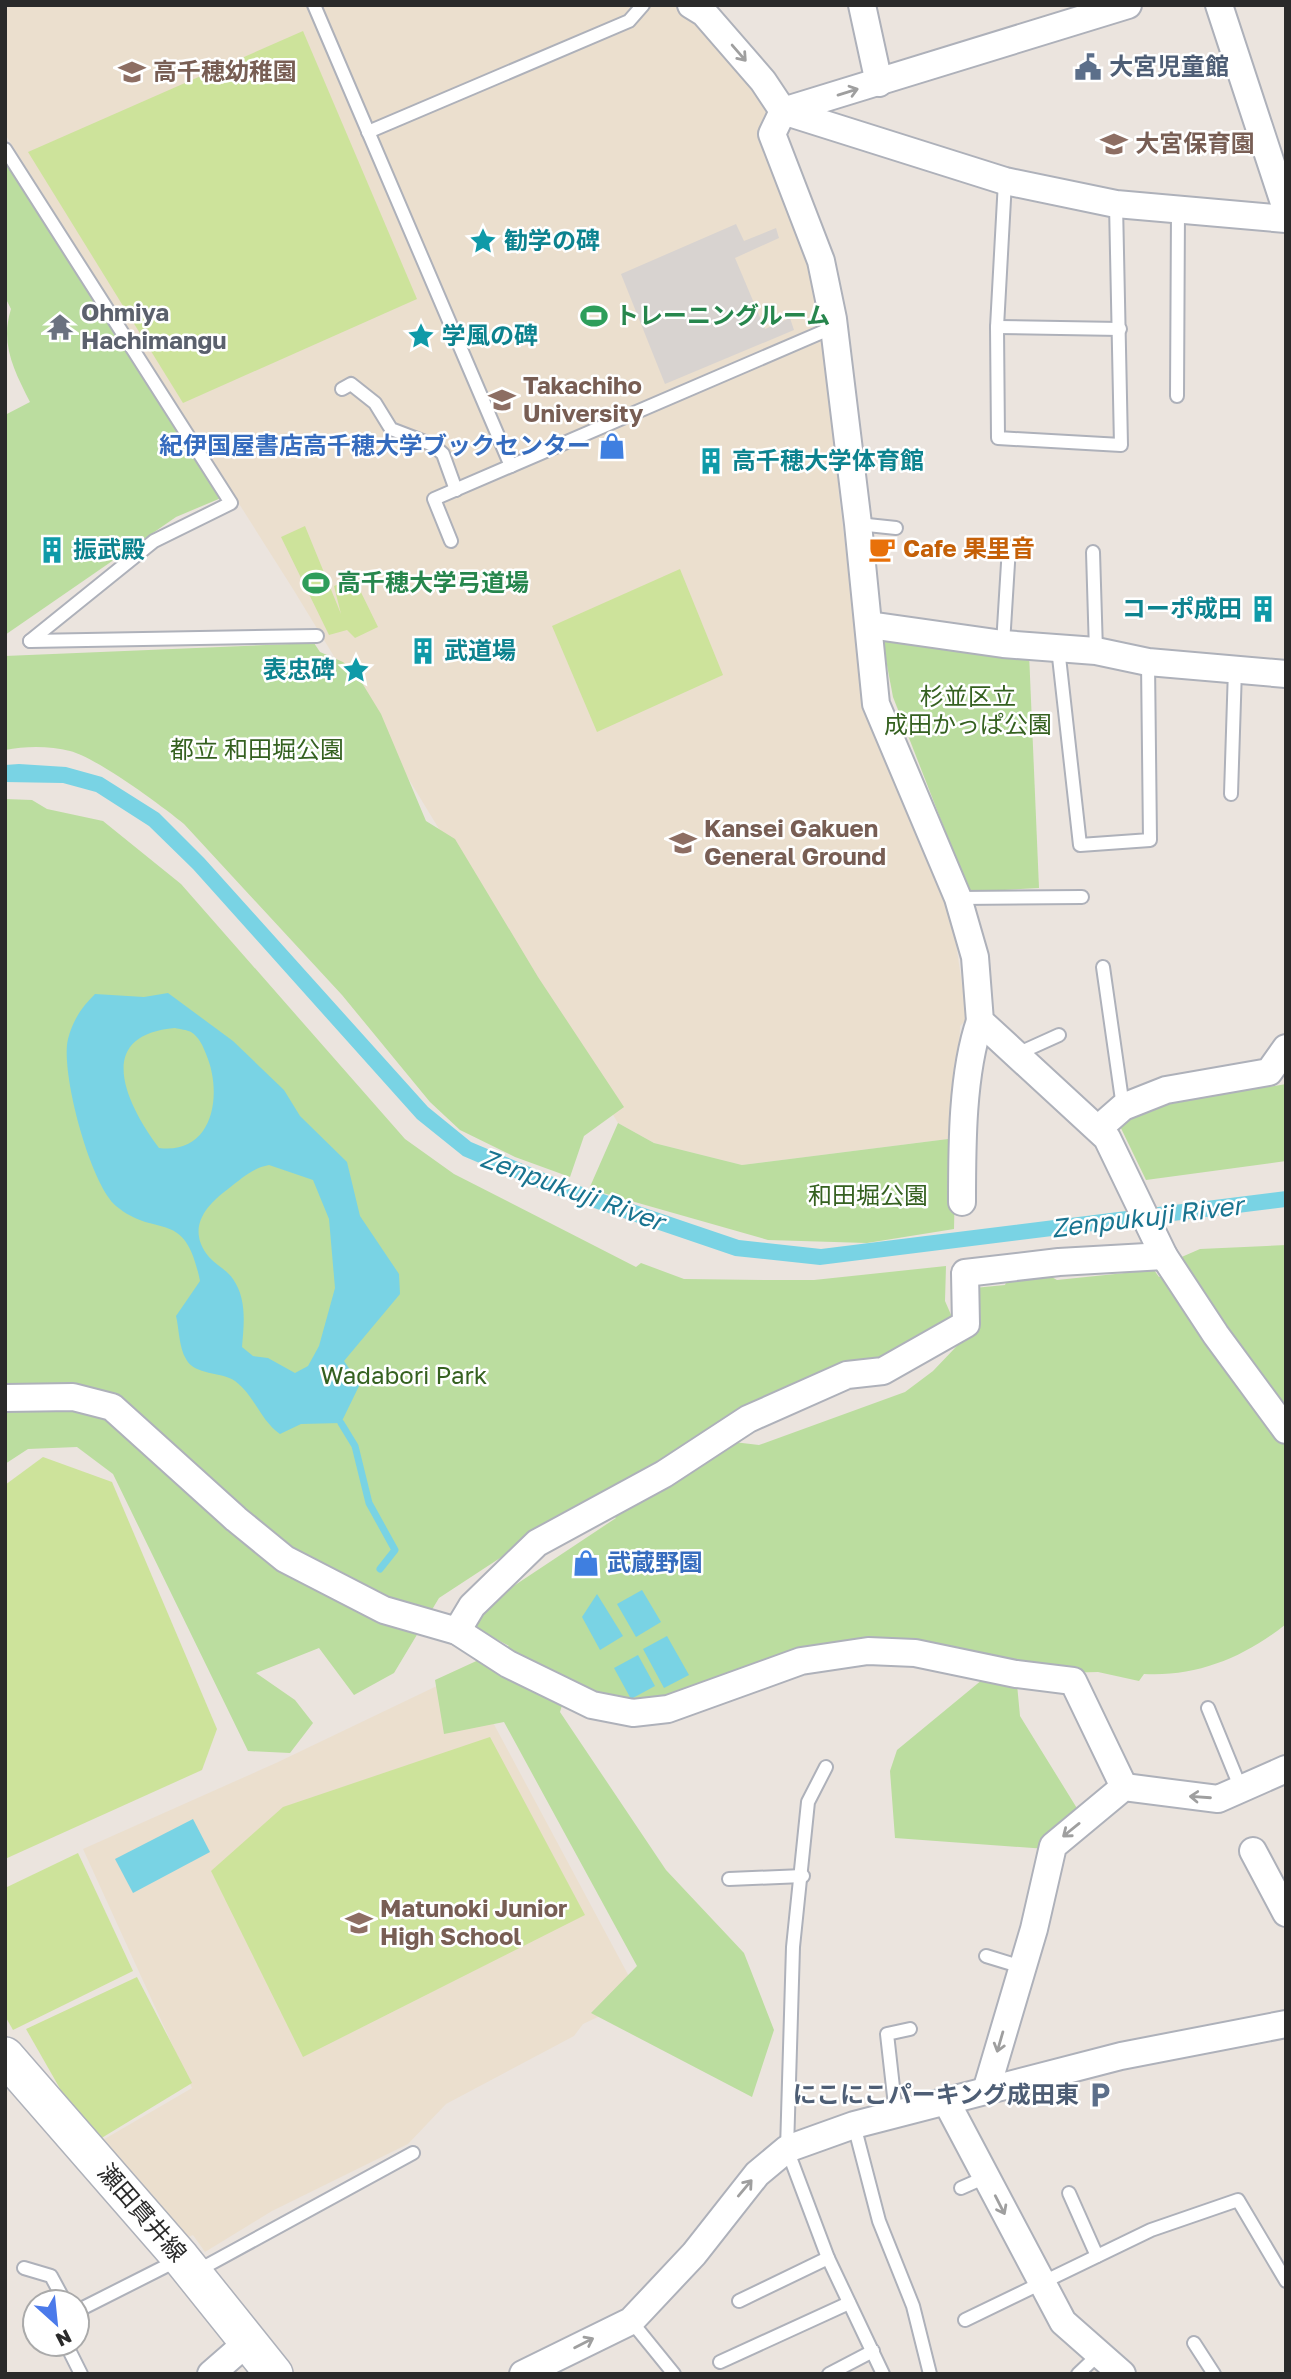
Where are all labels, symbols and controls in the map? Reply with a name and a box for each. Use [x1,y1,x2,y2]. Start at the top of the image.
one-way arrow [731,44,747,62]
place label: 大宮児童館 [1109,51,1229,80]
public building icon: 大宮児童館 [1073,52,1103,82]
place label: 高千穂幼稚園 [153,56,297,85]
school or university icon: 高千穂幼稚園 [117,57,147,87]
one-way arrow [837,84,859,97]
place label: 大宮保育園 [1135,128,1255,157]
school or university icon: 大宮保育園 [1099,129,1129,159]
place label: 勧学の碑 [504,225,600,254]
place icon: 勧学の碑 [468,226,498,256]
place label: Ohmiya Hachimangu [81,297,227,354]
place label: トレーニングルーム [615,300,830,329]
sports icon: トレーニングルーム [579,301,609,331]
temple icon: Ohmiya Hachimangu [45,312,75,342]
place label: 学風の碑 [442,320,538,349]
place icon: 学風の碑 [406,321,436,351]
place label: Takachiho University [523,370,644,427]
school or university icon: Takachiho University [487,385,517,415]
place label: 紀伊国屋書店高千穂大学ブックセンター [159,430,591,459]
shop icon: 紀伊国屋書店高千穂大学ブックセンター [597,431,627,461]
place label: 高千穂大学体育館 [732,445,924,474]
building icon: 高千穂大学体育館 [696,446,726,476]
place label: Cafe 果里音 [903,533,1035,562]
place label: 振武殿 [73,534,145,563]
cafe icon: Cafe 果里音 [867,534,897,564]
building icon: 振武殿 [37,535,67,565]
place label: 高千穂大学弓道場 [337,567,529,596]
sports icon: 高千穂大学弓道場 [301,568,331,598]
place label: コーポ成田 [1122,593,1242,622]
building icon: コーポ成田 [1248,594,1278,624]
place label: 武道場 [444,635,516,664]
building icon: 武道場 [408,636,438,666]
place label: 表忠碑 [263,654,335,683]
place icon: 表忠碑 [341,655,371,685]
park label: 杉並区立 成田かっぱ公園 [884,681,1052,738]
park label: 都立 和田堀公園 [170,734,344,763]
place label: Kansei Gakuen General Ground [704,813,886,870]
school or university icon: Kansei Gakuen General Ground [668,828,698,858]
water label: Zenpukuji River [476,1142,672,1238]
park label: 和田堀公園 [808,1180,928,1209]
water label: Zenpukuji River [1049,1189,1248,1244]
park label: Wadabori Park [321,1360,487,1389]
place label: 武蔵野園 [607,1547,703,1576]
shop icon: 武蔵野園 [571,1548,601,1578]
one-way arrow [1188,1791,1211,1804]
one-way arrow [1063,1823,1081,1838]
place label: Matunoki Junior High School [380,1893,567,1950]
school or university icon: Matunoki Junior High School [344,1908,374,1938]
one-way arrow [993,2031,1006,2053]
place label: にこにこパーキング成田東 [793,2079,1079,2108]
parking icon: にこにこパーキング成田東 [1085,2080,1115,2110]
street label: 瀬田貫井線 [93,2157,193,2267]
one-way arrow [737,2179,753,2197]
one-way arrow [994,2194,1007,2215]
north arrow [21,2288,91,2358]
text: N [52,2325,76,2352]
one-way arrow [573,2336,594,2350]

